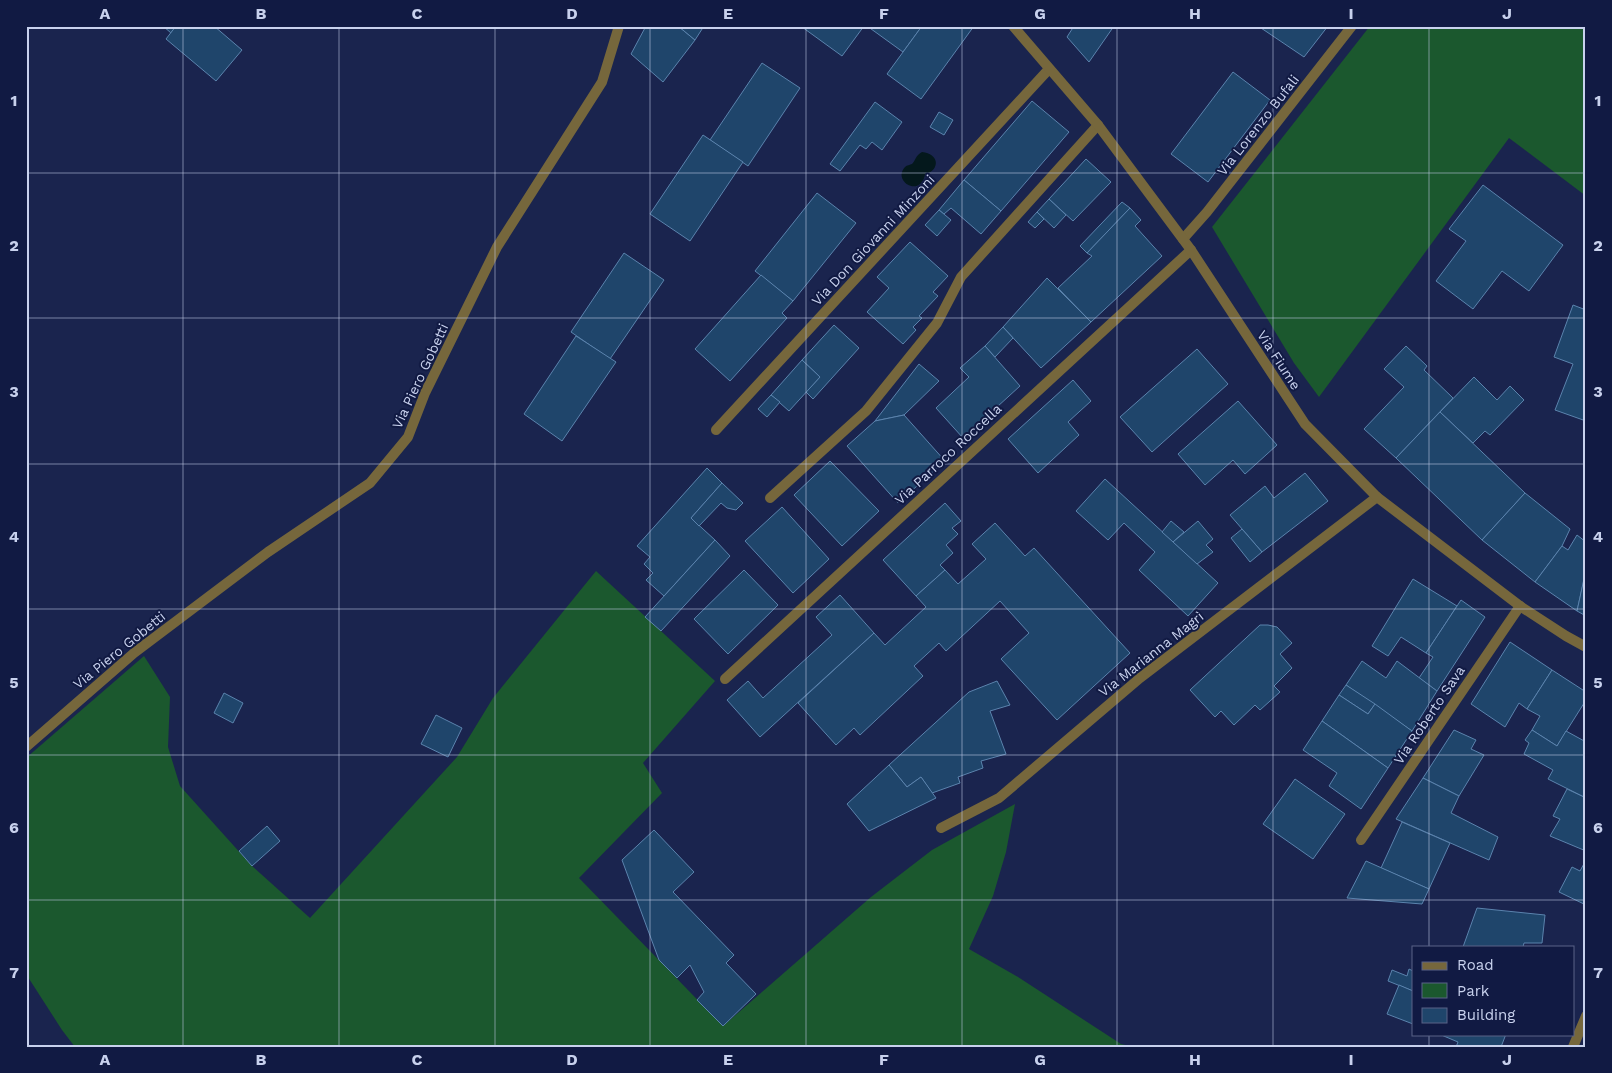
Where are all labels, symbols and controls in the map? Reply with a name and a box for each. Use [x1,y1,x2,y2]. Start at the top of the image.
text: A [100,4,111,23]
text: B [256,4,267,23]
text: C [412,4,423,23]
text: D [566,4,578,23]
text: E [723,4,733,23]
text: F [879,4,889,23]
text: G [1034,4,1046,23]
text: H [1189,4,1201,23]
text: I [1348,4,1354,23]
text: J [1502,4,1512,23]
street label: Via Lorenzo Bufali [1214,71,1302,179]
text: 1 [11,91,17,110]
text: 1 [1595,91,1601,110]
street label: Via Don Giovanni Minzoni [808,171,938,309]
text: 2 [9,236,19,255]
text: 2 [1593,236,1603,255]
street label: Via Piero Gobetti [389,321,451,431]
street label: Via Fiume [1254,327,1304,393]
text: 3 [9,382,19,401]
text: 3 [1593,382,1603,401]
street label: Via Parroco Roccella [891,400,1005,508]
text: 4 [9,527,19,546]
text: 4 [1593,527,1603,546]
street label: Via Piero Gobetti [70,608,168,692]
street label: Via Marianna Magrì [1095,608,1207,700]
street label: Via Roberto Sava [1390,663,1468,767]
text: 5 [9,673,19,692]
text: 5 [1593,673,1603,692]
text: 6 [9,818,19,837]
text: 6 [1593,818,1603,837]
legend [1412,946,1574,1036]
text: Road [1457,956,1494,974]
text: 7 [9,963,19,982]
text: 7 [1593,963,1603,982]
text: Park [1457,982,1490,1000]
text: Building [1457,1006,1515,1024]
text: A [100,1050,111,1069]
text: B [256,1050,267,1069]
text: C [412,1050,423,1069]
text: D [566,1050,578,1069]
text: E [723,1050,733,1069]
text: F [879,1050,889,1069]
text: G [1034,1050,1046,1069]
text: H [1189,1050,1201,1069]
text: I [1348,1050,1354,1069]
text: J [1502,1050,1512,1069]

